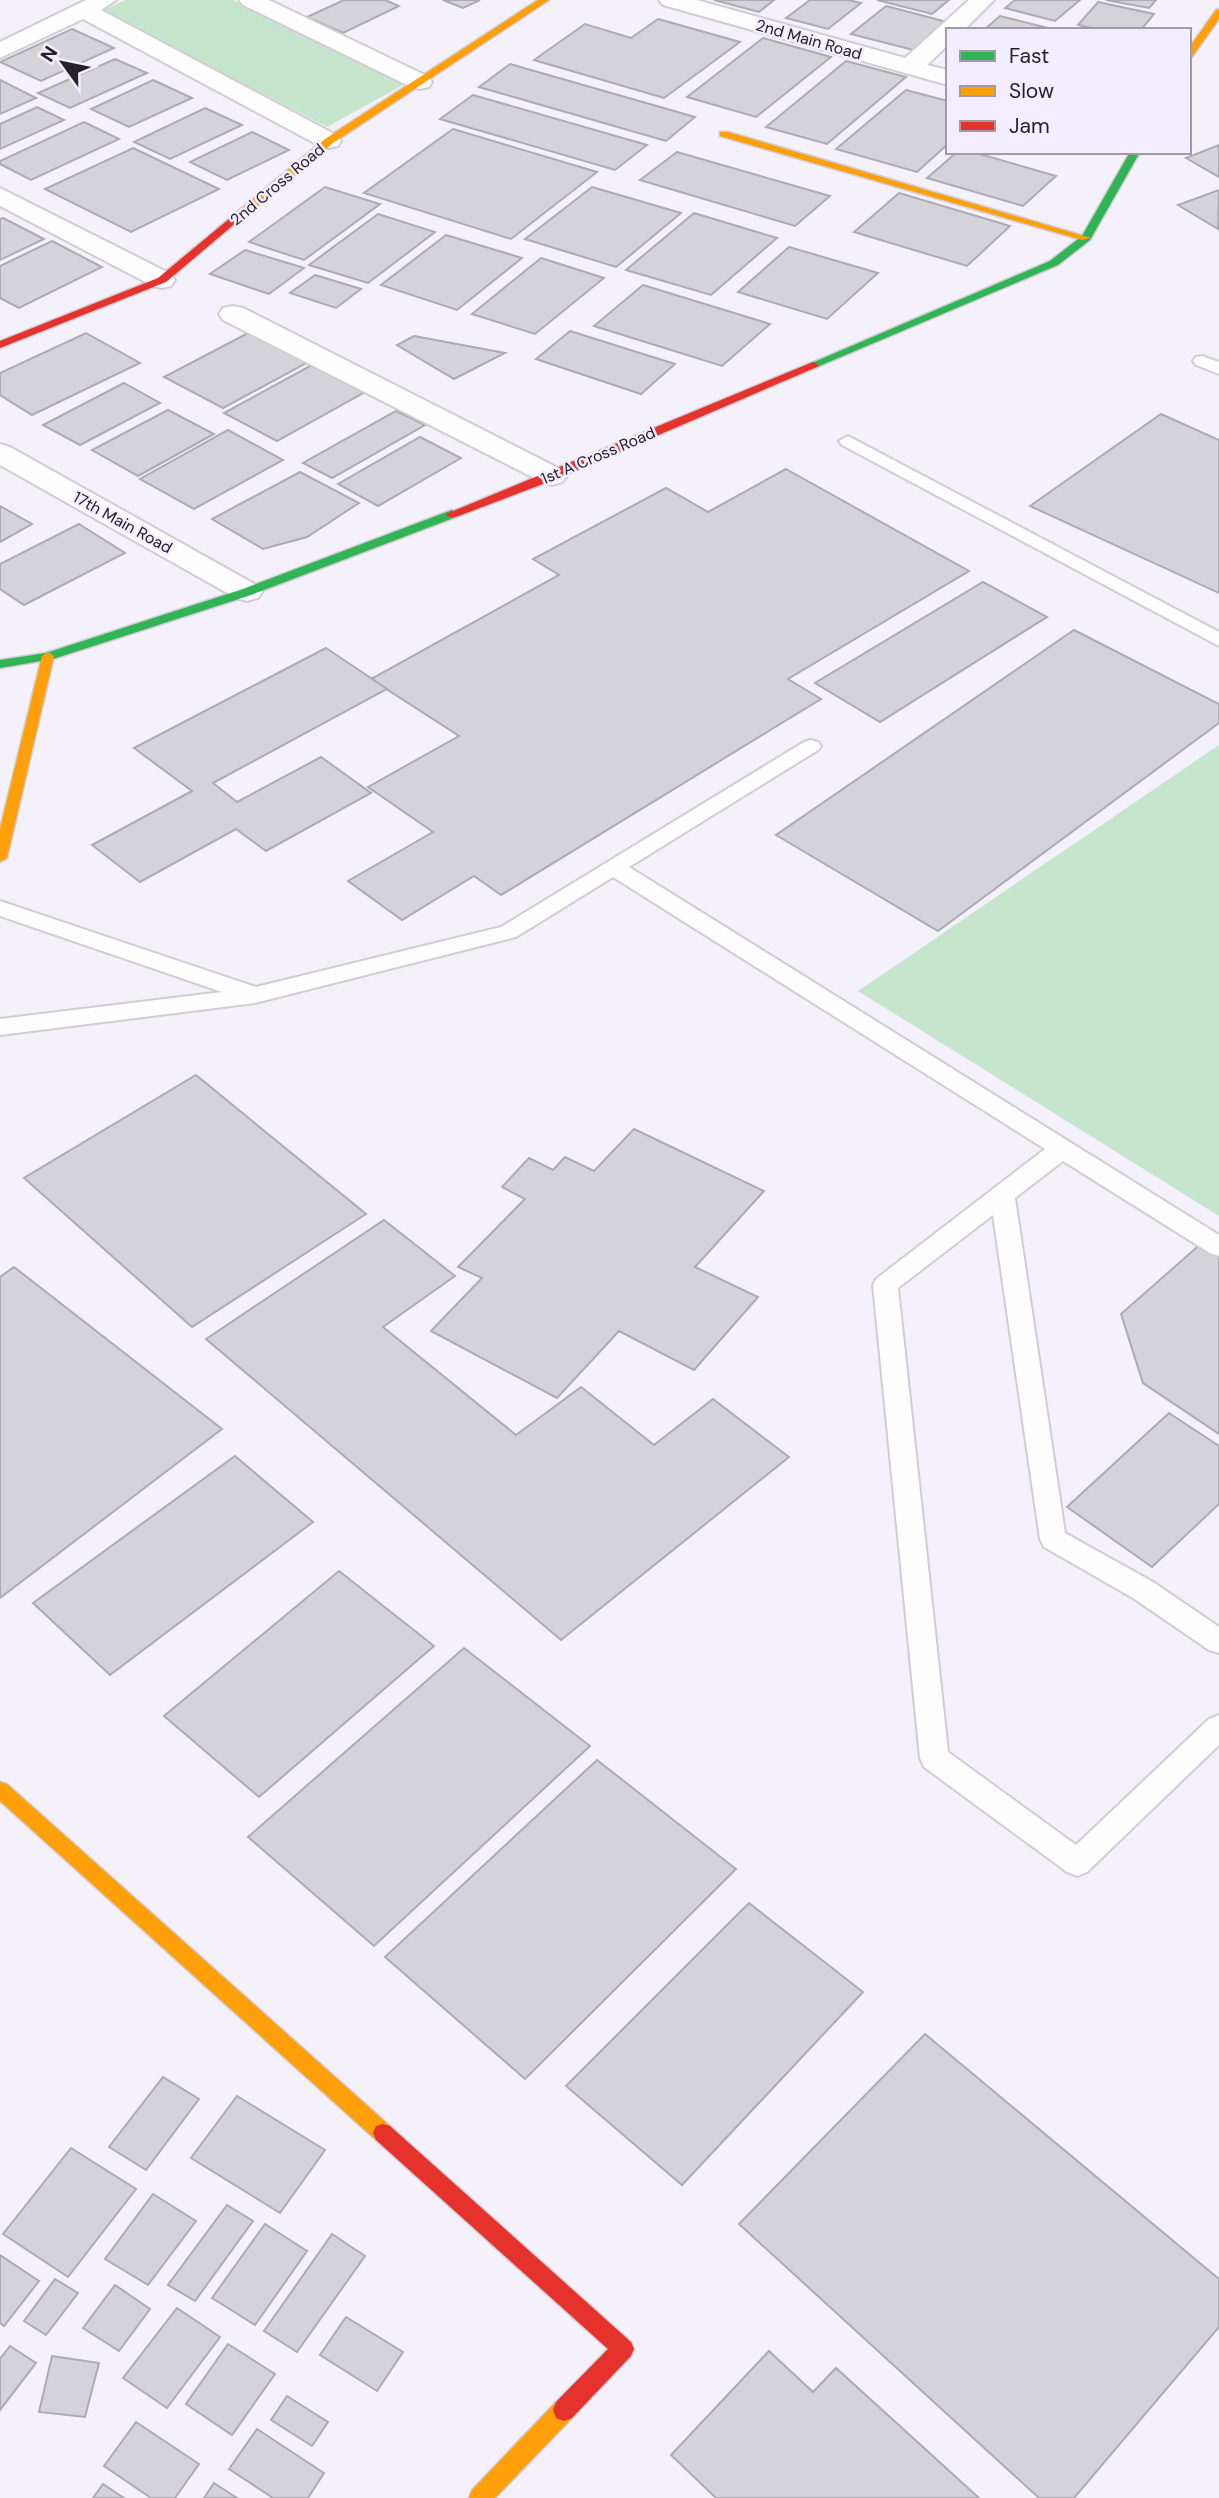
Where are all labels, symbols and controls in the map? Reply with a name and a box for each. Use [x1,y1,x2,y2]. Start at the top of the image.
street label: 2nd Main Road [753,14,864,65]
north arrow [28,28,98,98]
legend [946,28,1191,154]
text: N [35,41,63,67]
text: Fast [1009,42,1049,70]
text: Slow [1009,77,1054,105]
text: Jam [1009,112,1050,140]
street label: 2nd Cross Road [226,139,329,230]
street label: 1st A Cross Road [538,422,659,489]
street label: 17th Main Road [70,487,176,558]

